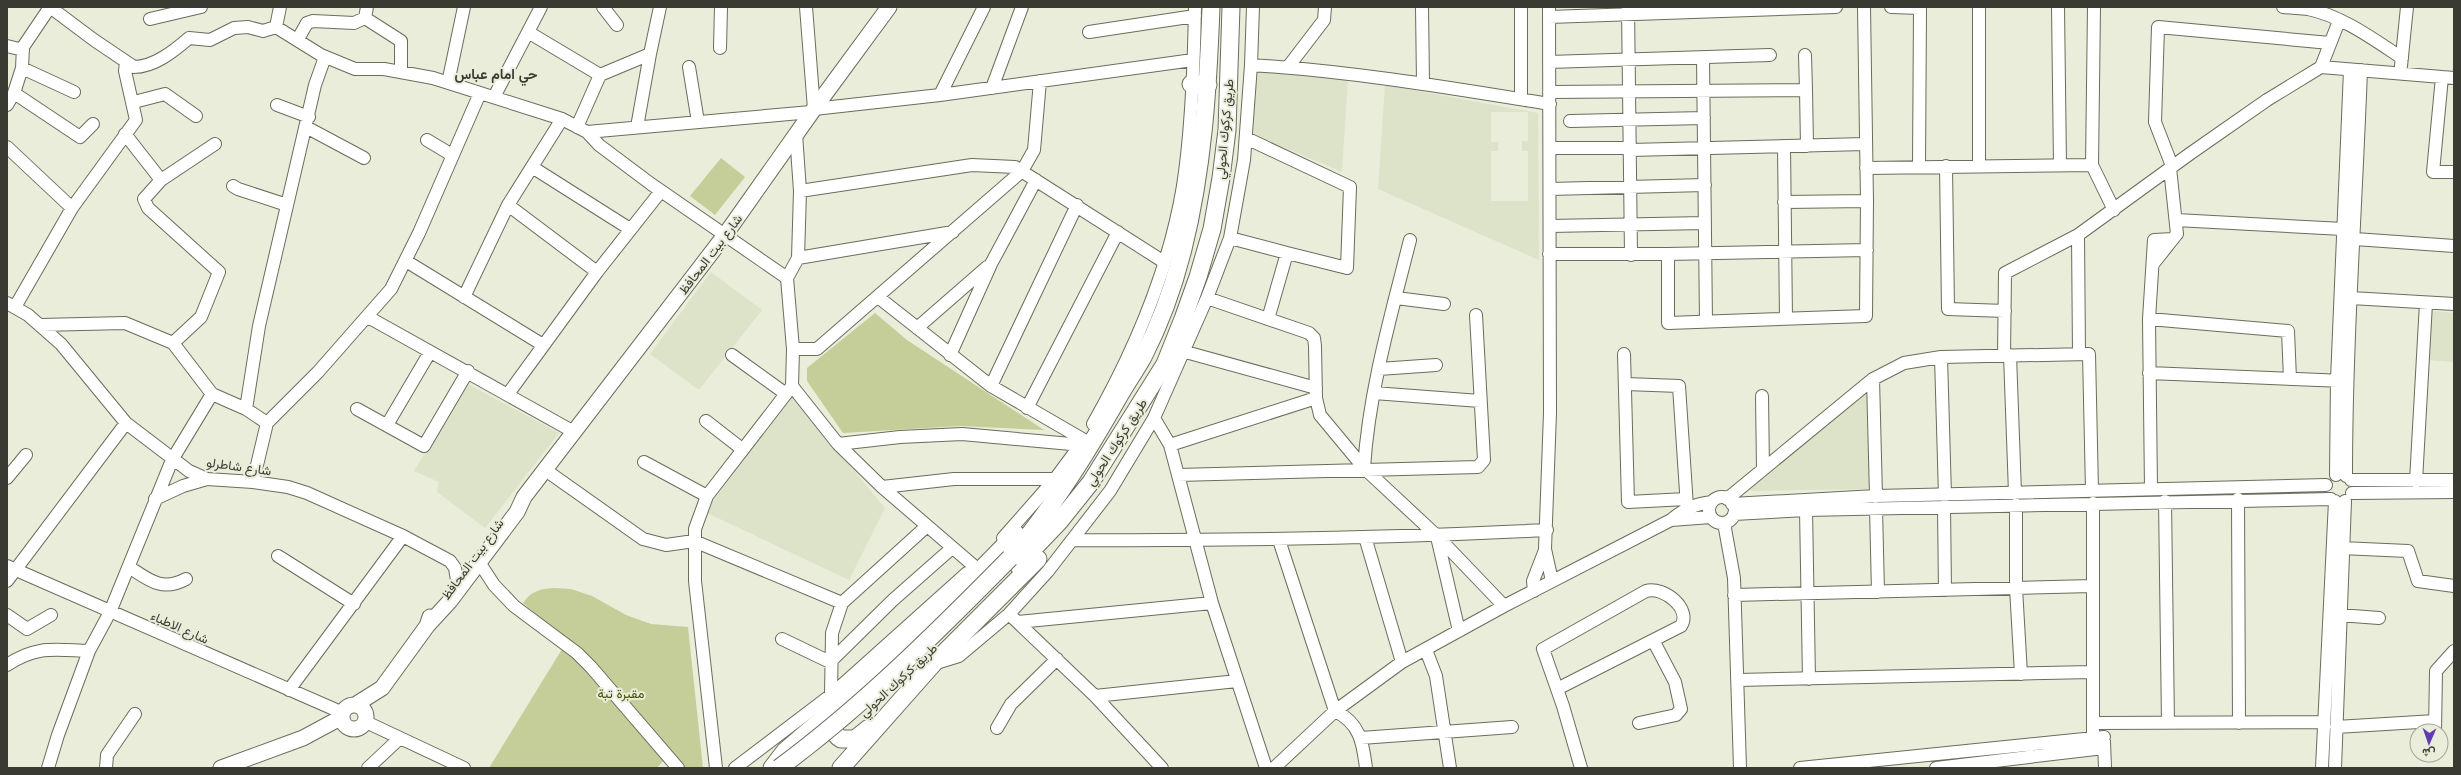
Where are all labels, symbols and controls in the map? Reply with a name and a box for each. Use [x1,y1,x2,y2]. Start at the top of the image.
district label: حي امام عباس [454,65,538,86]
street label: طريق كركوك الحولي [1212,78,1239,180]
street label: شارع بيت المحافظ [675,211,747,298]
street label: طريق كركوك الحولي [1082,395,1153,490]
street label: شارع شاطرلو [205,454,273,480]
street label: شارع بيت المحافظ [437,515,508,604]
street label: شارع الاطباء [148,607,211,649]
street label: طريق كركوك الحولي [856,640,942,722]
park label: مقبرة تبة [598,685,644,702]
north arrow [2409,723,2449,763]
text: ش [2422,746,2436,760]

